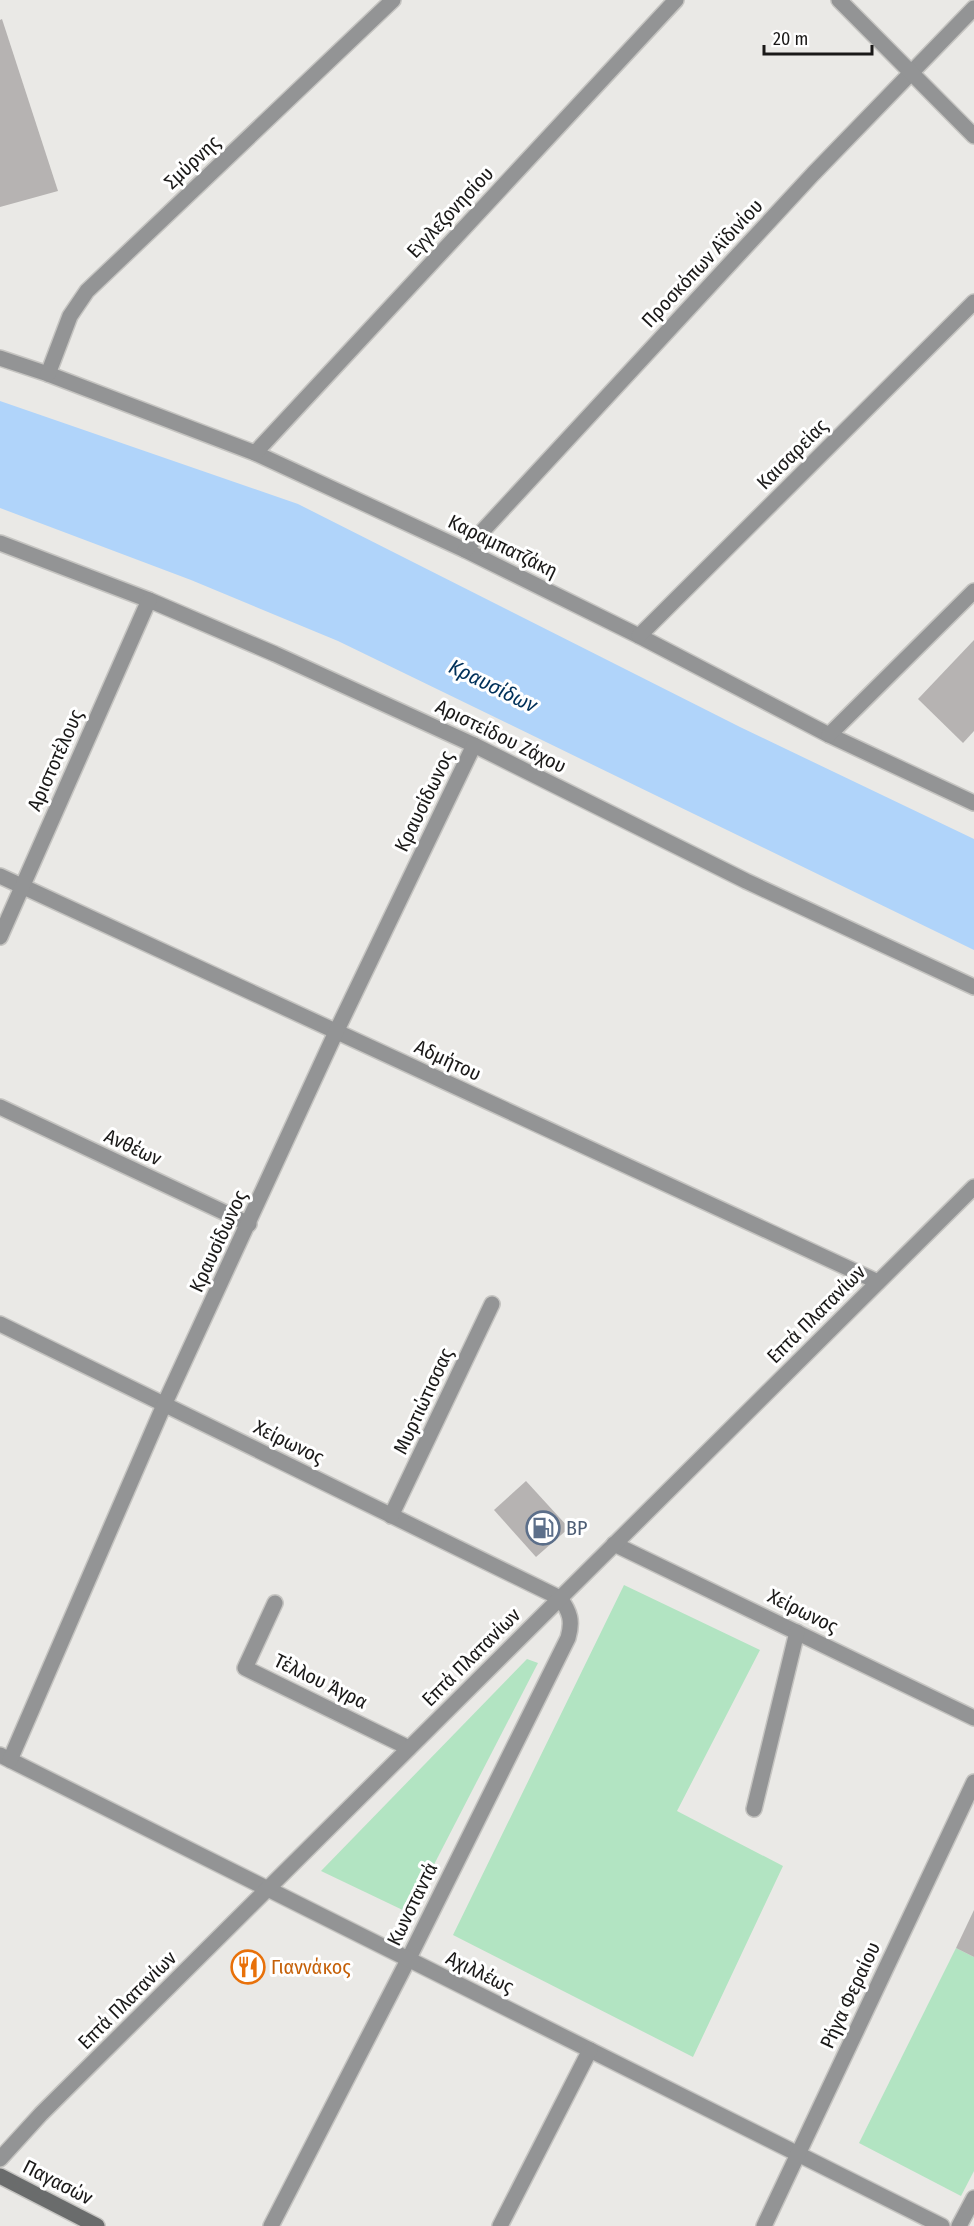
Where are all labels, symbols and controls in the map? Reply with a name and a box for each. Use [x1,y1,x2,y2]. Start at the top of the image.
scale bar [764,18,872,56]
text: 20 m [773,28,808,50]
street label: Σμύρνης [159,130,225,194]
street label: Εγγλεζονησίου [402,161,498,263]
street label: Προσκόπων Αϊδινίου [636,194,768,332]
street label: Καισαρείας [752,413,833,494]
street label: Καραμπατζάκη [444,509,562,583]
water label: Κραυσίδων [445,653,542,719]
street label: Αριστείδου Ζάχου [432,694,570,778]
street label: Αριστοτέλους [22,705,88,814]
street label: Κραυσίδωνος [389,746,459,856]
street label: Αδμήτου [411,1034,485,1086]
street label: Ανθέων [101,1123,166,1171]
street label: Κραυσίδωνος [184,1186,252,1296]
street label: Επτά Πλατανίων [762,1260,870,1368]
street label: Μυρτιώτισσας [388,1344,458,1458]
street label: Χείρωνος [250,1415,328,1469]
fuel station icon: BP [525,1510,561,1546]
place label: BP [566,1516,587,1540]
street label: Χείρωνος [764,1584,842,1638]
street label: Επτά Πλατανίων [417,1603,525,1711]
street label: Τέλλου Άγρα [270,1648,372,1714]
street label: Κωνσταντά [382,1859,442,1949]
street label: Ρήγα Φεραίου [815,1938,885,2052]
street label: Αχιλλέως [442,1945,518,1999]
street label: Επτά Πλατανίων [73,1946,181,2054]
restaurant icon: Γιαννάκος [230,1949,266,1985]
place label: Γιαννάκος [271,1955,351,1979]
street label: Παγασών [19,2154,97,2210]

